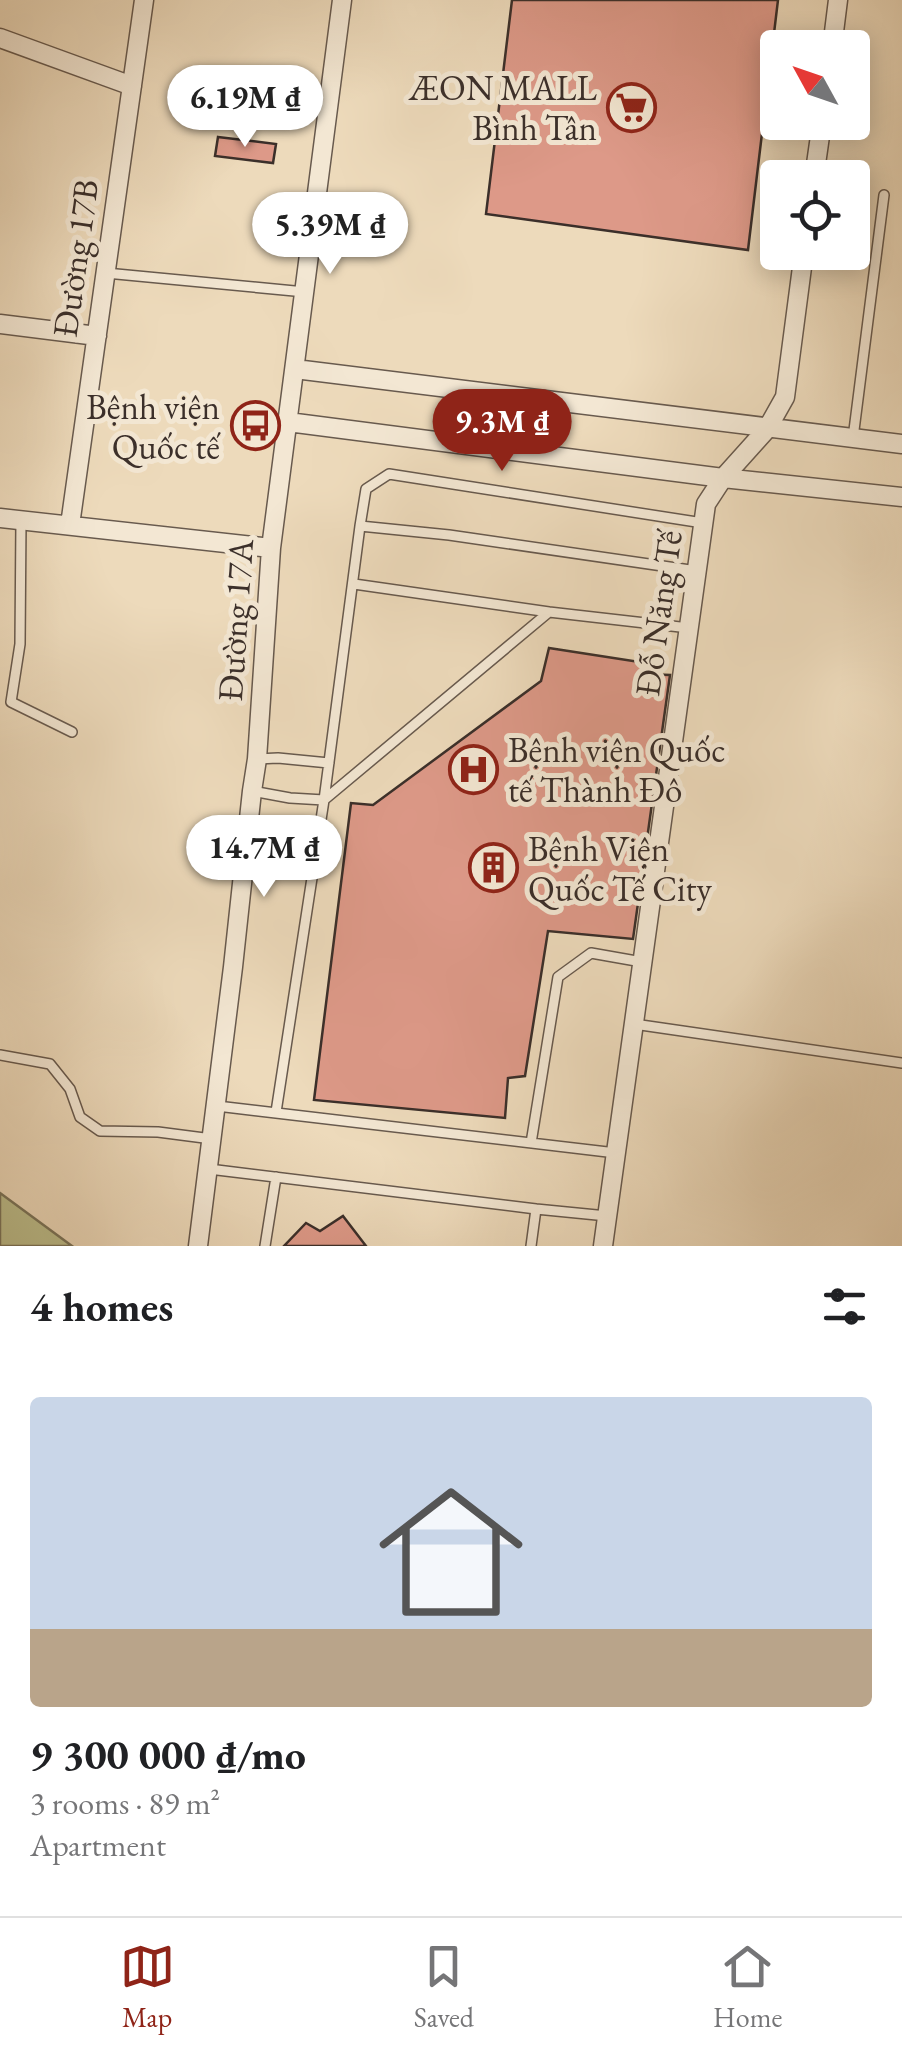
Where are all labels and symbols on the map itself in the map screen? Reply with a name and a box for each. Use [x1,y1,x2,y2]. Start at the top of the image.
north arrow [760,30,870,140]
pin: 6.19M ₫ [153,65,337,150]
place label: ÆON MALL Bình Tân [407,65,598,150]
supermarket icon: ÆON MALL Bình Tân [606,81,658,133]
street label: Đường 17B [42,176,108,340]
pin: 5.39M ₫ [238,192,422,277]
place label: Bệnh viện Quốc tế [86,384,221,469]
pin: 9.3M ₫ [421,389,583,474]
bus stop icon: Bệnh viện Quốc tế [229,400,281,452]
street label: Đỗ Năng Tế [624,526,692,699]
street label: Đường 17A [207,537,263,703]
place label: Bệnh viện Quốc tế Thành Đô [508,727,725,812]
hospital icon: Bệnh viện Quốc tế Thành Đô [447,743,499,795]
pin: 14.7M ₫ [172,815,356,900]
place label: Bệnh Viện Quốc Tế City [528,826,713,911]
building icon: Bệnh Viện Quốc Tế City [467,842,519,894]

